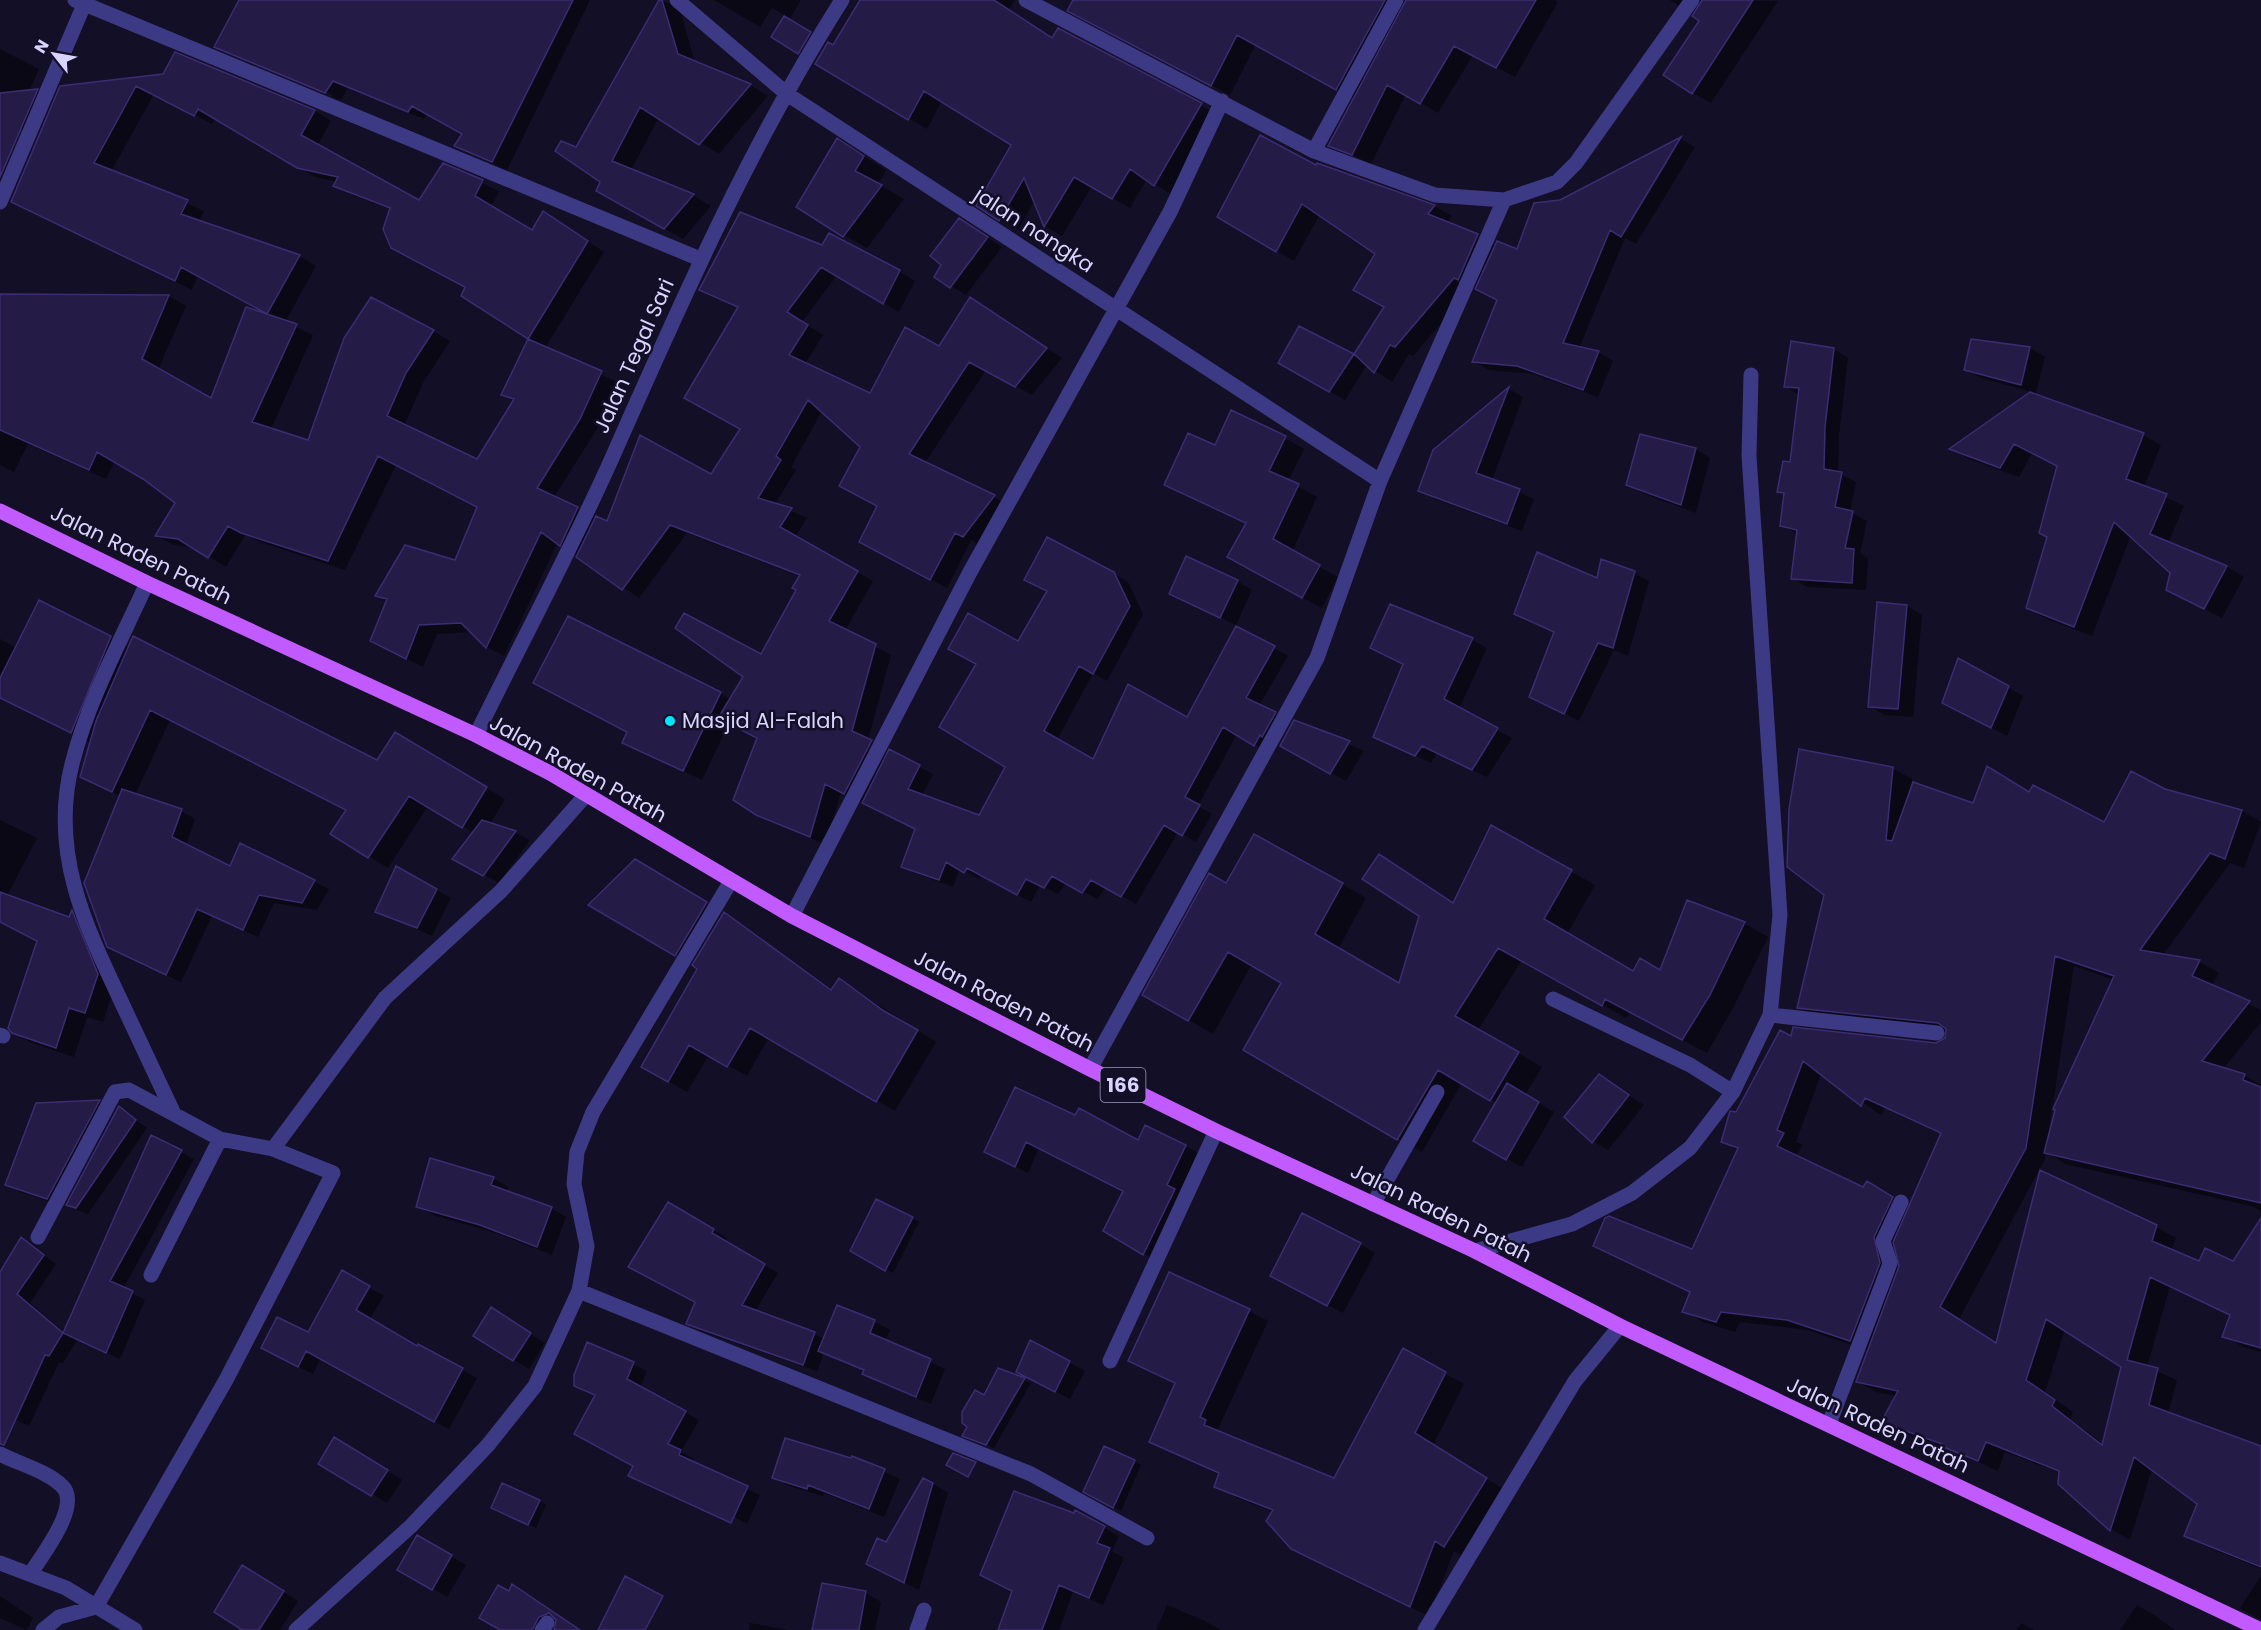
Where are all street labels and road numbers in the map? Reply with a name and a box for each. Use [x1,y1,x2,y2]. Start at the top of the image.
street label: jalan nangka [968,179,1100,279]
street label: Jalan Tegal Sari [586,274,681,438]
street label: Jalan Raden Patah [46,498,237,611]
street label: Jalan Raden Patah [484,708,672,829]
street label: Jalan Raden Patah [909,943,1099,1059]
road number: 166 [1100,1068,1146,1102]
street label: Jalan Raden Patah [1346,1156,1537,1269]
street label: Jalan Raden Patah [1782,1369,1974,1480]

